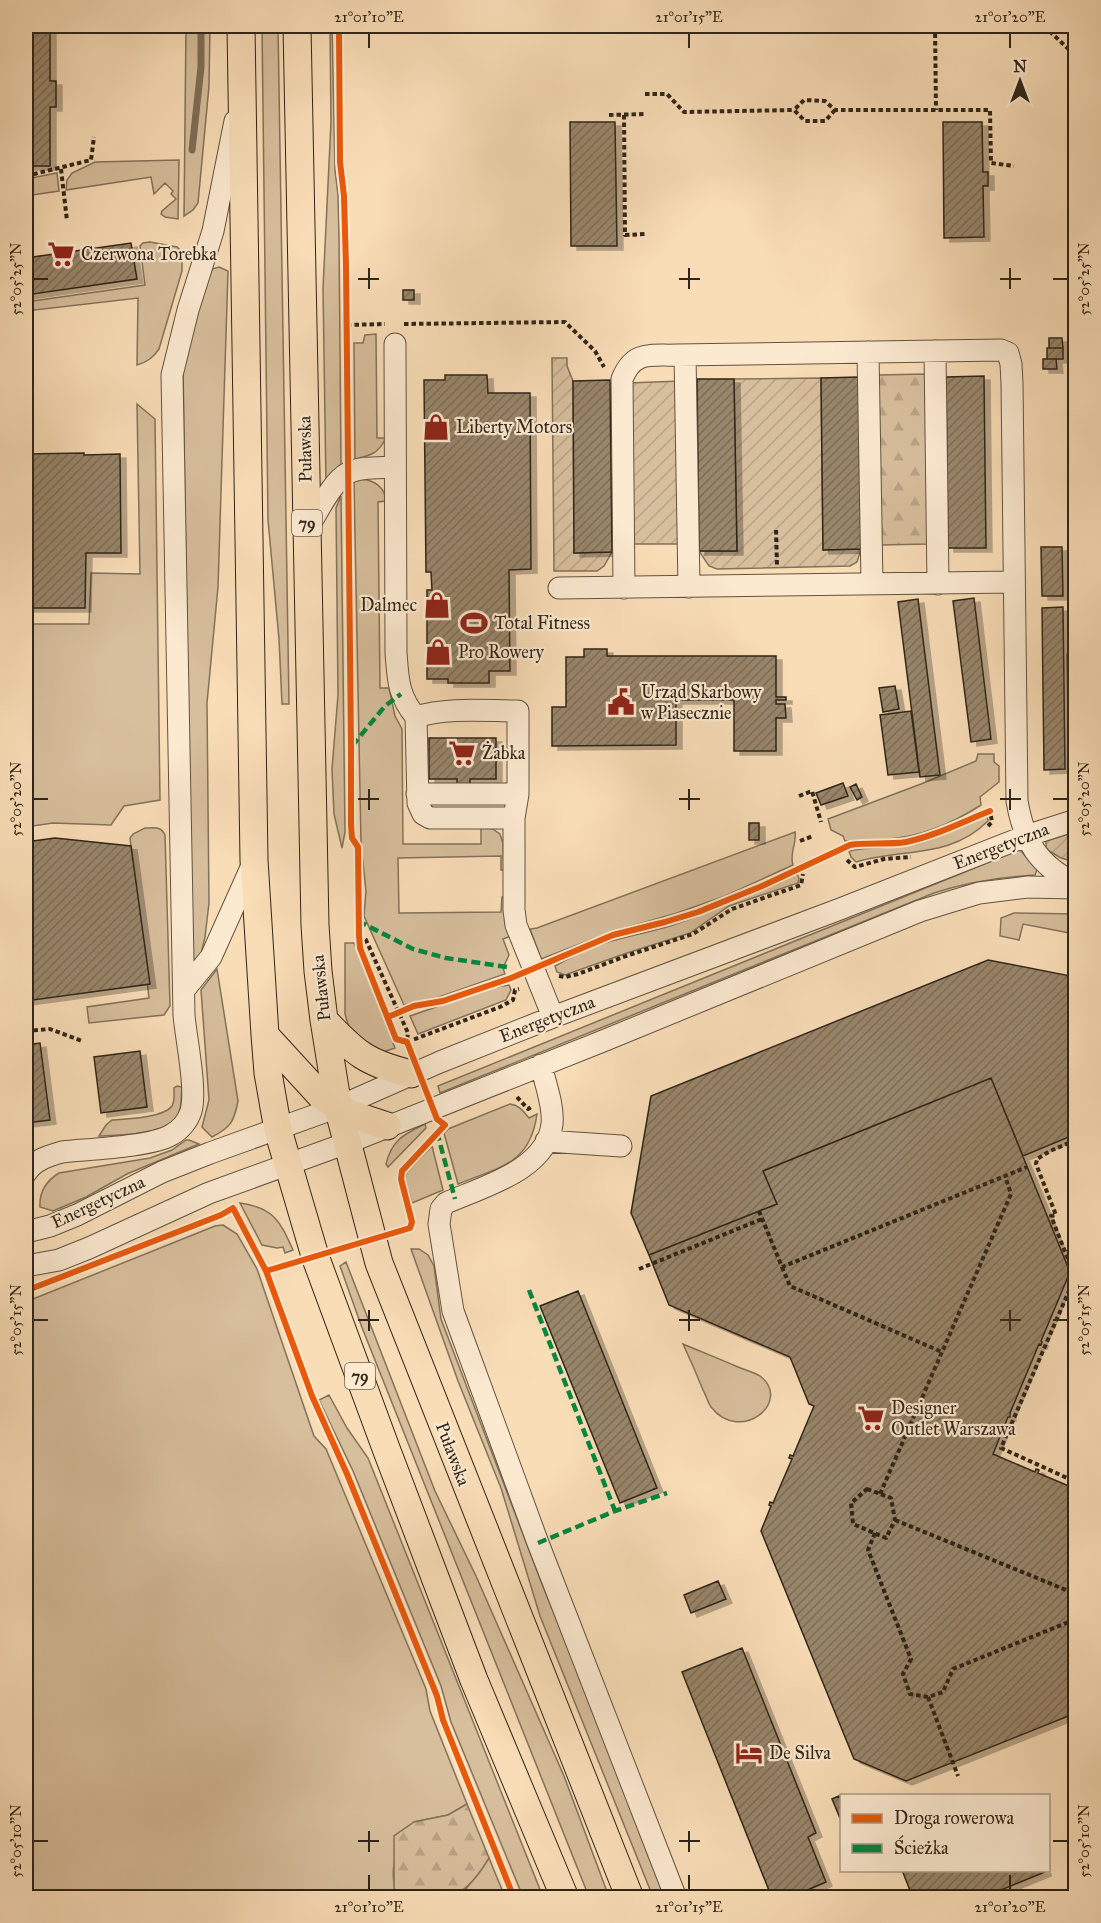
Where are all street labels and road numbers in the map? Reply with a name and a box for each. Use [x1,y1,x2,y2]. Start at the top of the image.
street label: Puławska [293,415,317,482]
road number: 79 [292,510,322,536]
street label: Energetyczna [950,818,1053,875]
street label: Puławska [307,953,335,1022]
street label: Energetyczna [496,991,599,1048]
street label: Energetyczna [48,1171,149,1234]
road number: 79 [345,1363,375,1389]
street label: Puławska [431,1419,475,1489]

